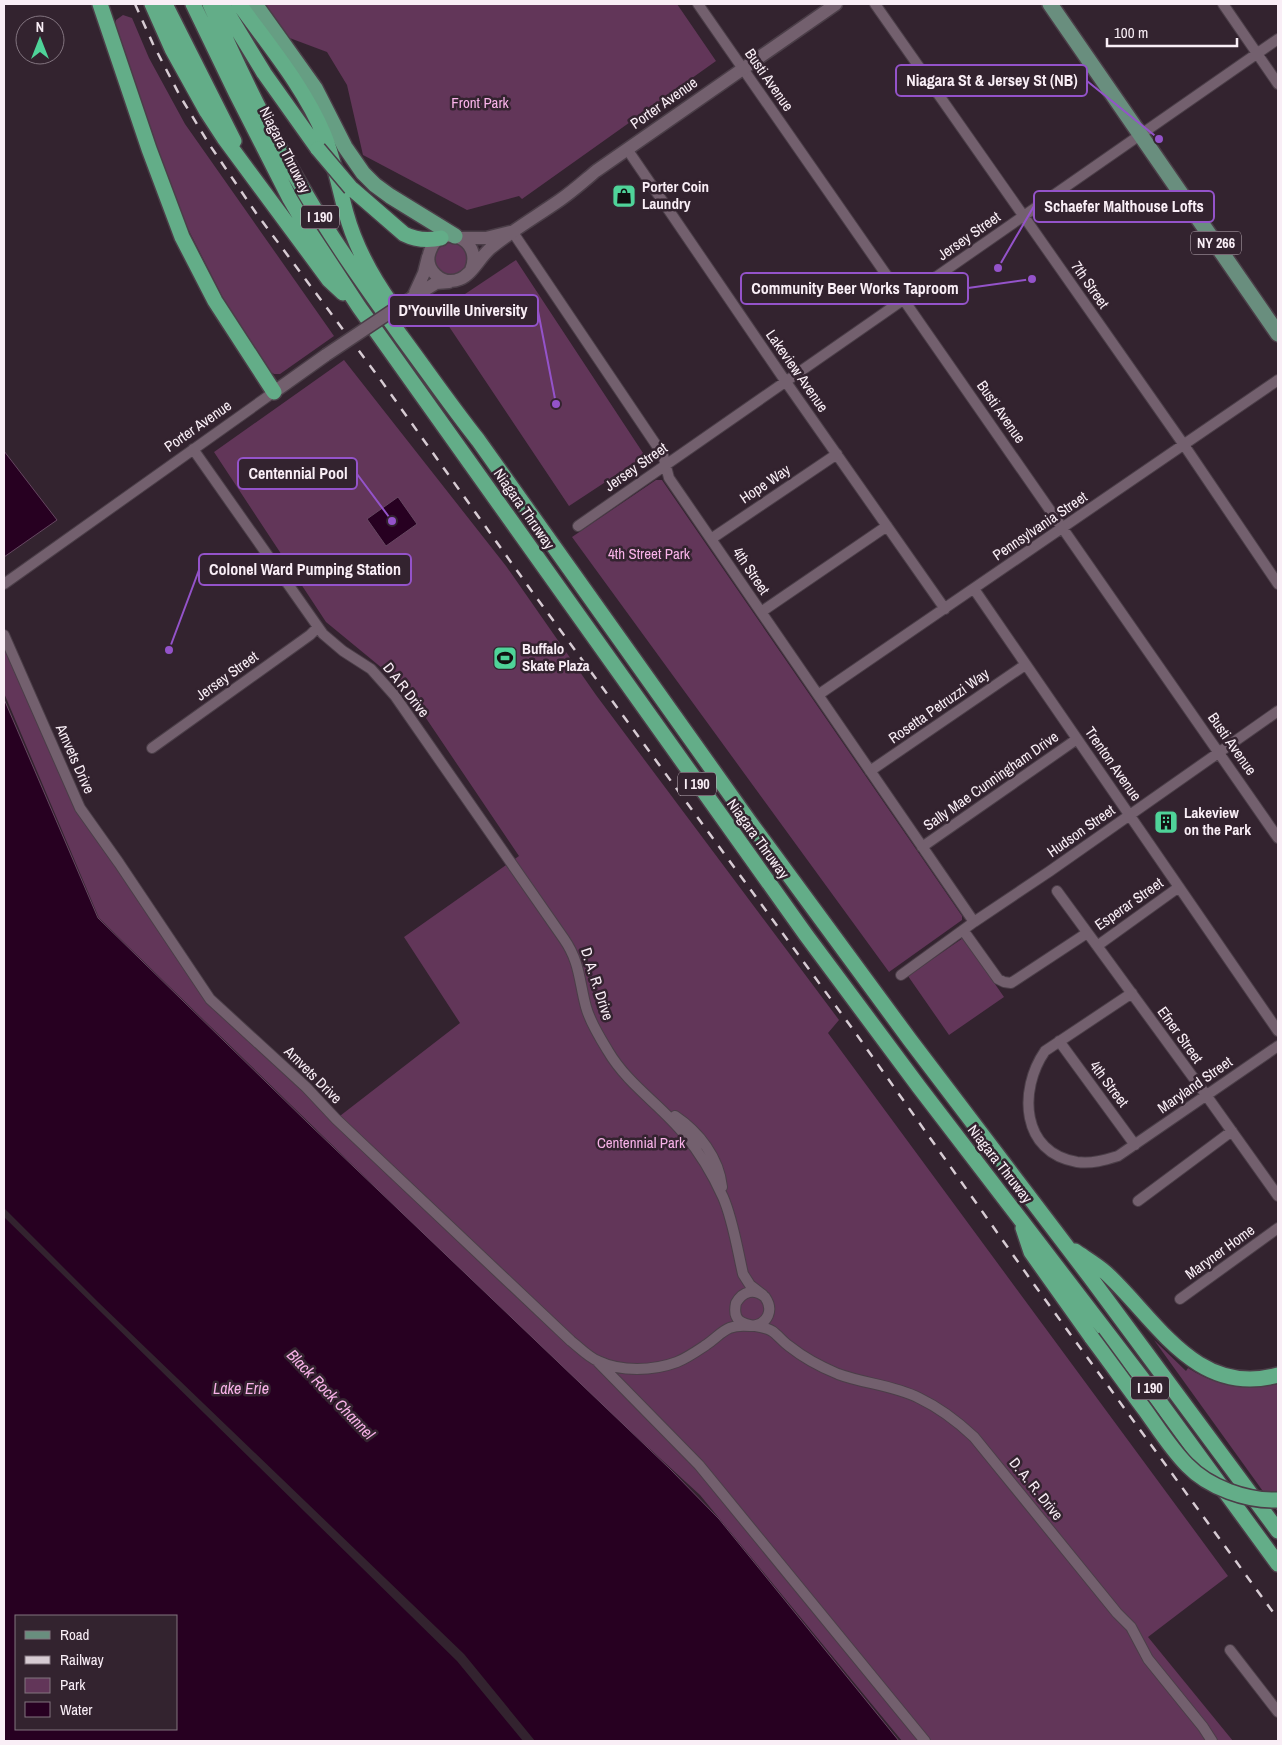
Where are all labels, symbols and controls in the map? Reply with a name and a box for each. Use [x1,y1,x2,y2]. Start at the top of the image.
north arrow [15,15,65,65]
scale bar [1107,15,1237,47]
text: N [36,18,44,36]
text: 100 m [1114,22,1148,43]
street label: Busti Avenue [740,44,799,115]
callout: Niagara St & Jersey St (NB) [896,65,1087,96]
text: Niagara St & Jersey St (NB) [906,69,1078,91]
street label: Porter Avenue [626,72,702,133]
park label: Front Park [451,92,510,113]
street label: Niagara Thruway [255,103,317,197]
place label: Porter Coin Laundry [642,176,709,214]
shop icon: Porter Coin Laundry [611,183,637,209]
callout: Schaefer Malthouse Lofts [1034,191,1214,222]
text: Schaefer Malthouse Lofts [1044,195,1204,217]
road number: I 190 [301,206,339,228]
street label: Jersey Street [933,206,1005,265]
road number: NY 266 [1191,232,1241,254]
street label: 7th Street [1067,257,1115,313]
callout: Community Beer Works Taproom [741,273,968,304]
text: Community Beer Works Taproom [751,277,959,299]
callout: D'Youville University [389,295,538,326]
text: D'Youville University [398,299,528,321]
street label: Lakeview Avenue [761,325,834,416]
street label: Busti Avenue [972,376,1031,447]
street label: Porter Avenue [160,395,236,456]
street label: Jersey Street [600,437,672,496]
callout: Centennial Pool [238,458,357,489]
street label: Hope Way [735,458,795,508]
text: Centennial Pool [248,462,348,484]
street label: Niagara Thruway [489,464,560,554]
street label: Pennsylvania Street [988,486,1092,565]
park label: 4th Street Park [608,543,691,564]
street label: 4th Street [728,543,775,599]
callout: Colonel Ward Pumping Station [199,554,411,585]
text: Colonel Ward Pumping Station [209,558,401,580]
place label: Buffalo Skate Plaza [522,638,590,676]
street label: Jersey Street [191,645,263,705]
sports icon: Buffalo Skate Plaza [492,645,518,671]
street label: D A R Drive [378,658,435,722]
street label: Rosetta Petruzzi Way [884,663,994,748]
street label: Busti Avenue [1203,708,1262,779]
street label: Amvets Drive [50,720,100,797]
street label: Trenton Avenue [1080,722,1147,805]
street label: Sally Mae Cunningham Drive [919,726,1063,835]
road number: I 190 [678,772,716,796]
street label: Niagara Thruway [722,794,795,884]
street label: Hudson Street [1042,799,1119,862]
place label: Lakeview on the Park [1184,802,1251,840]
building icon: Lakeview on the Park [1153,809,1179,835]
street label: Esperar Street [1090,872,1168,935]
street label: D. A. R. Drive [576,945,619,1023]
street label: Efner Street [1153,1002,1209,1068]
street label: Amvets Drive [279,1040,347,1108]
street label: Maryland Street [1153,1051,1237,1118]
street label: 4th Street [1085,1056,1134,1112]
street label: Niagara Thruway [963,1120,1038,1208]
park label: Centennial Park [597,1132,686,1153]
street label: Maryner Home [1181,1219,1259,1284]
water label: Black Rock Channel [282,1344,381,1445]
road number: I 190 [1131,1376,1169,1400]
water label: Lake Erie [213,1377,269,1399]
street label: D. A. R. Drive [1005,1453,1068,1525]
legend [15,1615,178,1730]
text: Road [60,1624,89,1645]
text: Railway [60,1649,105,1670]
text: Park [60,1674,86,1695]
text: Water [60,1699,92,1720]

